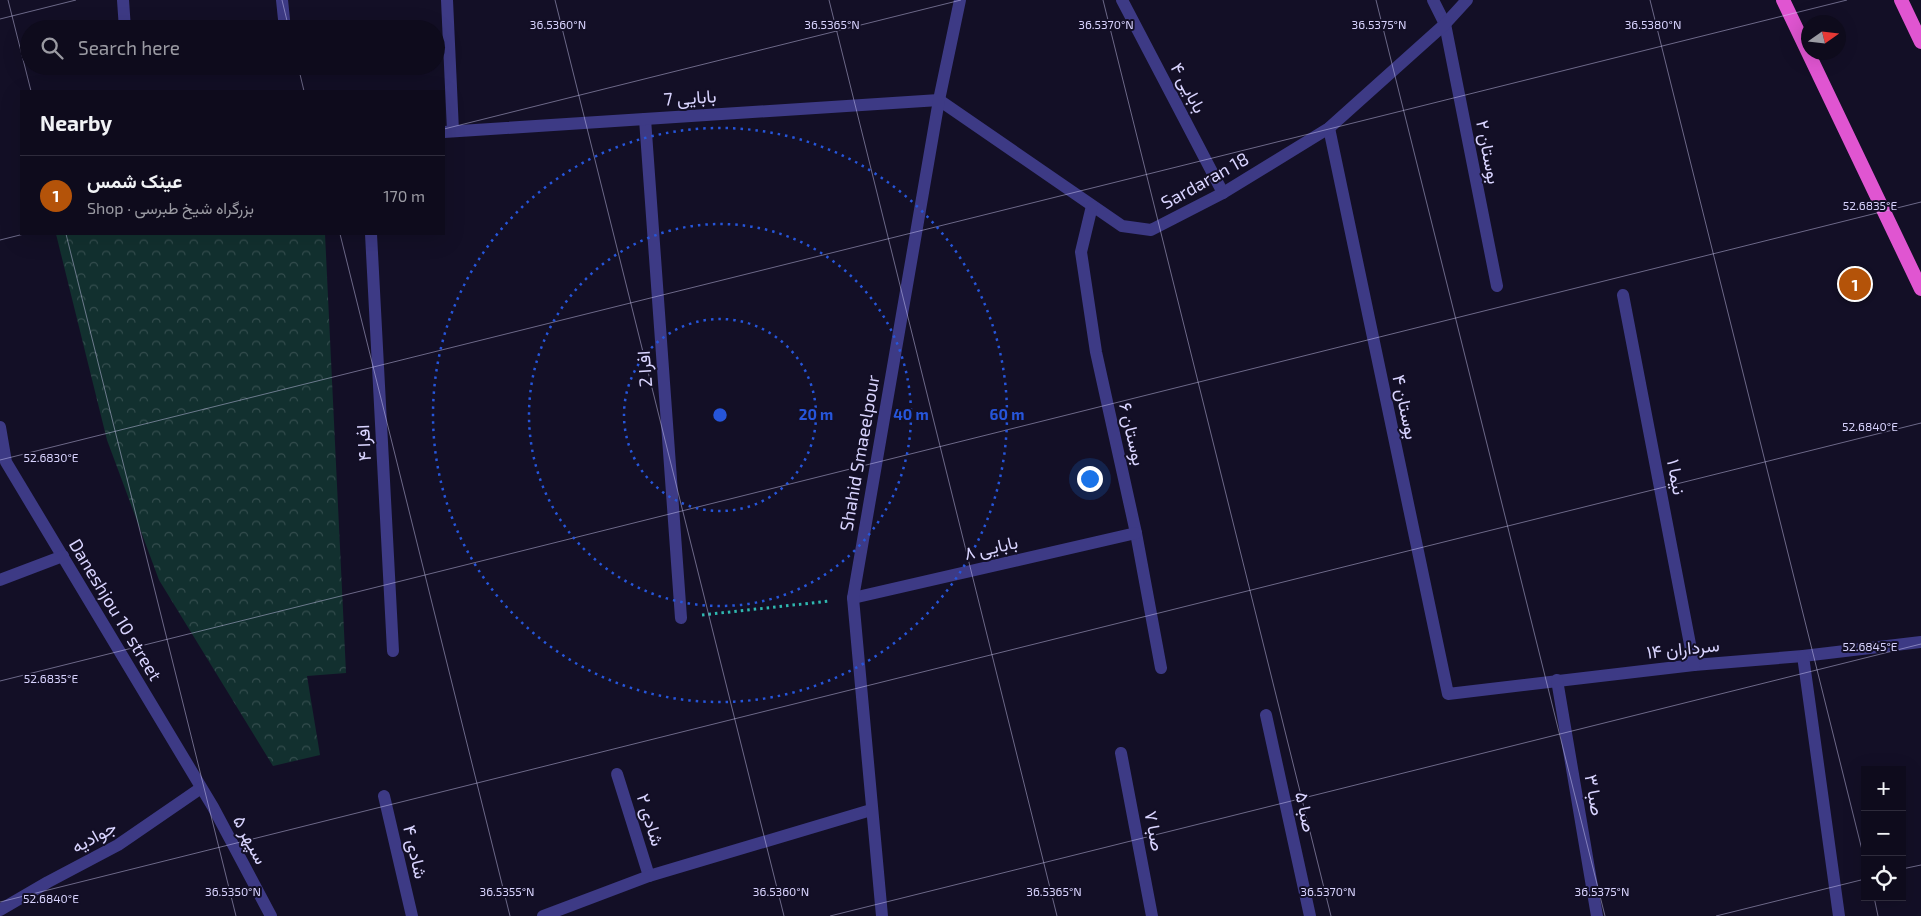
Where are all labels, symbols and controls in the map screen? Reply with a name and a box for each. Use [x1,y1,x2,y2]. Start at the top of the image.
north arrow [1801,15,1846,60]
text: 36.5360°N [530,17,586,31]
text: 36.5365°N [804,17,860,31]
text: 36.5370°N [1078,17,1134,31]
text: 36.5375°N [1352,17,1406,31]
text: 36.5380°N [1625,17,1681,31]
search box [20,20,445,75]
icon: search [38,34,66,62]
text: Search here [78,36,180,59]
street label: بابایی ۴ [1166,58,1211,117]
street label: بابایی 7 [663,84,717,111]
text: Nearby [40,110,112,135]
street label: بوستان ۲ [1471,118,1506,186]
street label: Sardaran 18 [1157,147,1252,213]
text: عینک شمس [87,169,182,192]
text: 1 [53,186,59,205]
text: 170 m [383,186,425,205]
text: Shop · بزرگراه شیخ طبرسی [87,198,254,217]
text: 52.6835°E [1843,198,1897,212]
pin: 1 [1839,265,1871,303]
street label: افرا 2 [632,350,657,388]
street label: بوستان ۴ [1387,372,1424,441]
street label: Shahid Smaeelpour [834,373,884,533]
street label: بوستان ۶ [1114,400,1151,468]
text: 20 m [799,405,833,423]
text: 40 m [893,405,929,423]
text: 60 m [990,405,1024,423]
centre of rings [711,406,729,424]
text: 52.6840°E [1842,419,1898,433]
street label: افرا ۴ [351,424,376,462]
text: 52.6830°E [23,450,79,464]
street label: نیما ۱ [1663,457,1691,497]
your location [1077,466,1103,492]
street label: بابایی ۸ [962,530,1020,565]
street label: Daneshjou 10 street [65,534,167,685]
street label: سرداران ۱۴ [1645,633,1721,664]
text: 52.6845°E [1843,639,1898,653]
text: 52.6835°E [24,671,78,685]
map controls [1861,766,1906,901]
button: + [1861,766,1906,811]
street label: صبا ۳ [1581,772,1609,817]
street label: صبا ۵ [1291,790,1321,834]
street label: شادی ۲ [632,791,669,849]
street label: صبا ۷ [1140,809,1170,853]
street label: سپهر ۵ [227,811,273,869]
button: − [1861,811,1906,856]
street label: جوادیه [67,815,120,858]
street label: شادی ۴ [398,823,433,881]
button: locate [1861,856,1906,901]
text: 36.5350°N [205,884,261,898]
text: 36.5355°N [479,884,535,898]
text: 36.5360°N [753,884,809,898]
text: 36.5365°N [1026,884,1082,898]
text: 36.5370°N [1300,884,1356,898]
text: 36.5375°N [1575,884,1629,898]
text: 52.6840°E [23,891,79,905]

